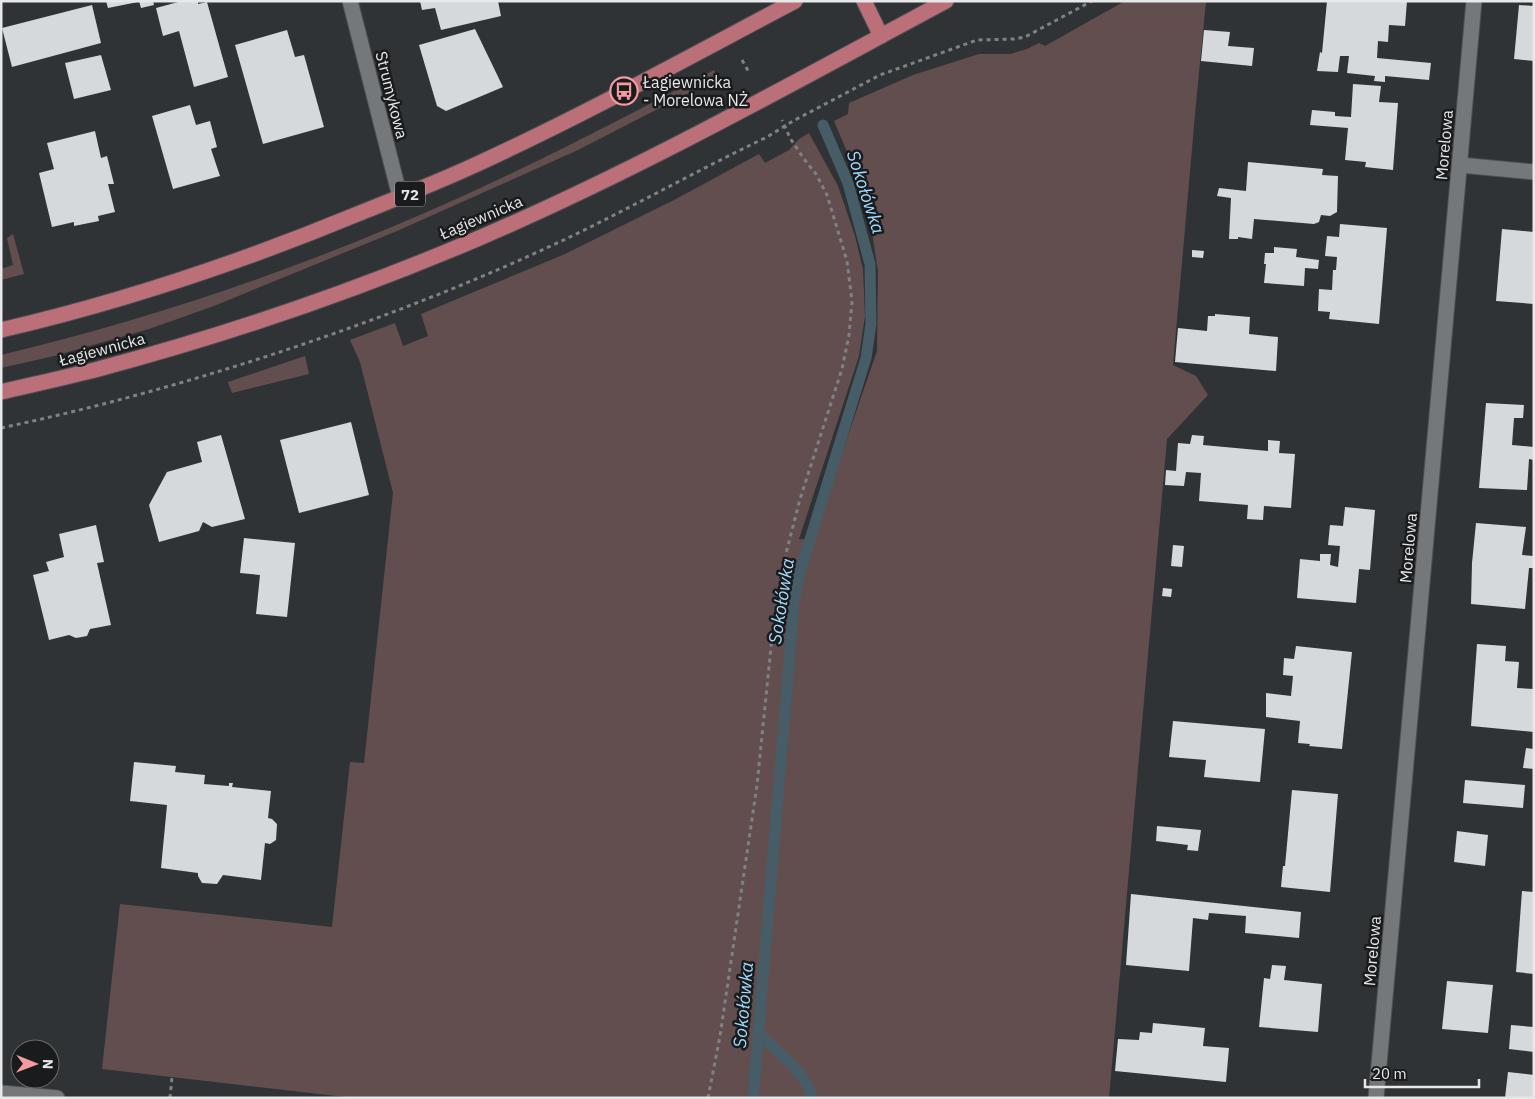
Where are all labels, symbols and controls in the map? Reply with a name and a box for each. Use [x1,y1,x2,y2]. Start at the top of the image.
street label: Strumykowa [371,49,413,141]
place label: Łagiewnicka - Morelowa NŻ [642,72,748,110]
bus stop icon: Łagiewnicka - Morelowa NŻ [609,76,639,106]
street label: Morelowa [1431,109,1457,181]
water label: Sokołówka [842,147,890,237]
road number: 72 [395,182,425,206]
street label: Łagiewnicka [436,190,526,244]
street label: Łagiewnicka [56,328,148,370]
street label: Morelowa [1395,512,1421,584]
water label: Sokołówka [763,557,799,645]
street label: Morelowa [1359,915,1385,987]
water label: Sokołówka [728,961,758,1049]
north arrow [10,1039,60,1089]
scale bar [1365,1056,1479,1088]
text: N [39,1059,57,1069]
text: 20 m [1372,1064,1407,1083]

